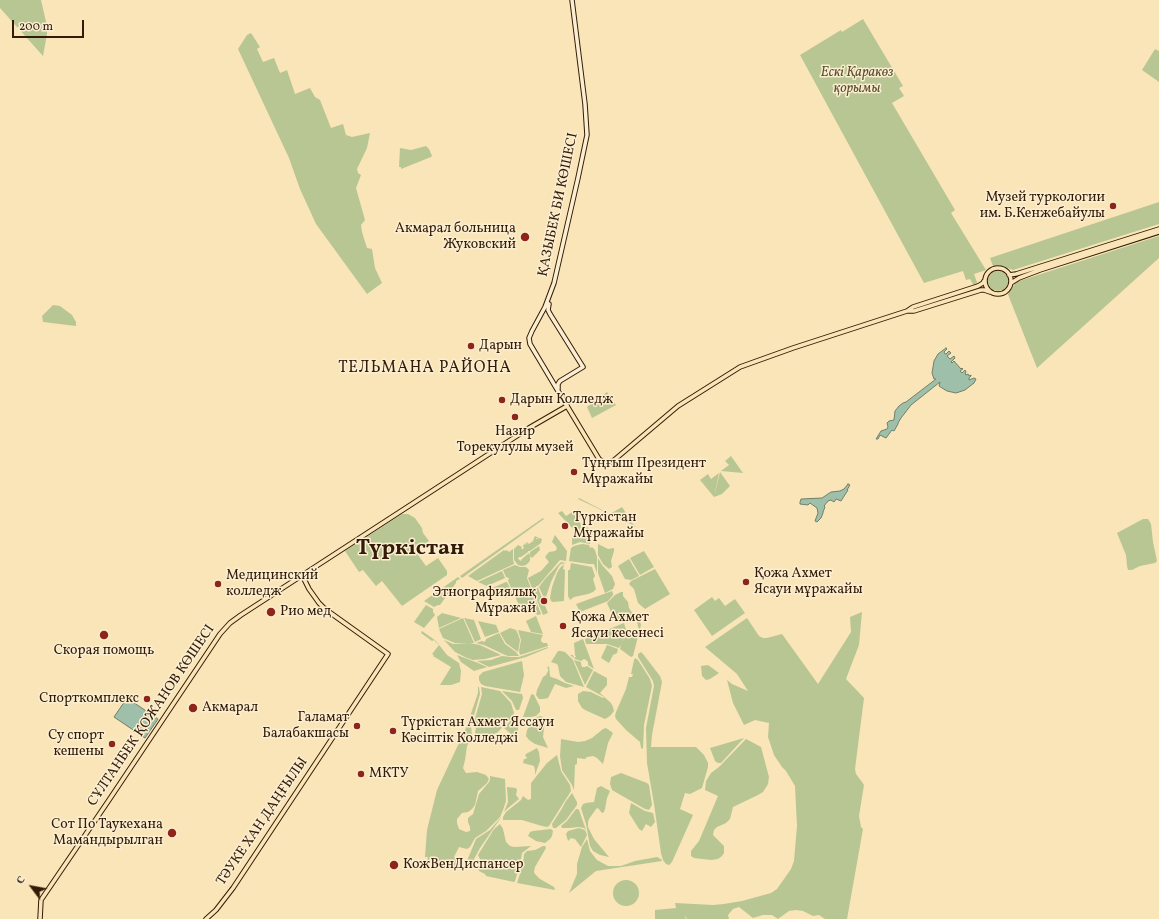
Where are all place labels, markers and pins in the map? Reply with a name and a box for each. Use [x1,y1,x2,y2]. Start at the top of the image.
place label: Музей туркологии им. Б.Кенжебайулы [980,190,1105,222]
marker: Музей туркологии им. Б.Кенжебайулы [1108,201,1118,211]
place label: Акмарал больница Жуковский [395,221,516,254]
marker: Акмарал больница Жуковский [519,231,531,243]
place label: Дарын [479,338,522,354]
marker: Дарын [466,341,476,351]
place label: Дарын Колледж [510,392,613,408]
marker: Дарын Колледж [497,395,507,405]
marker: Назир Торекулулы музей [510,412,520,422]
place label: Назир Торекулулы музей [457,424,573,456]
place label: Тұңғыш Президент Мұражайы [582,456,706,488]
marker: Тұңғыш Президент Мұражайы [569,467,579,477]
place label: Түркістан Мұражайы [573,510,644,542]
marker: Түркістан Мұражайы [560,521,570,531]
place label: Қожа Ахмет Ясауи мұражайы [754,566,863,598]
place label: Медицинский колледж [226,568,318,600]
marker: Қожа Ахмет Ясауи мұражайы [741,577,751,587]
marker: Медицинский колледж [213,579,223,589]
place label: Этнографиялық Мұражай [433,585,536,618]
marker: Этнографиялық Мұражай [539,596,549,606]
place label: Рио мед [280,604,331,620]
marker: Рио мед [265,606,277,618]
place label: Қожа Ахмет Ясауи кесенесі [571,610,664,642]
marker: Қожа Ахмет Ясауи кесенесі [558,621,568,631]
marker: Скорая помощь [98,629,110,641]
place label: Скорая помощь [54,643,154,659]
place label: Спорткомплекс [39,691,139,707]
marker: Спорткомплекс [142,694,152,704]
place label: Акмарал [202,700,258,716]
marker: Акмарал [187,702,199,714]
place label: Галамат Балабакшасы [262,710,349,742]
place label: Түркістан Ахмет Яссауи Кәсіптік Колледжі [401,715,554,748]
marker: Галамат Балабакшасы [352,721,362,731]
marker: Түркістан Ахмет Яссауи Кәсіптік Колледжі [388,726,398,736]
place label: Су спорт кешены [48,728,104,760]
marker: Су спорт кешены [107,739,117,749]
place label: МКТУ [369,766,409,782]
marker: МКТУ [356,769,366,779]
place label: Сот По Таукехана Мамандырылган [51,817,163,850]
marker: Сот По Таукехана Мамандырылган [166,827,178,839]
place label: КожВенДиспансер [403,857,524,873]
marker: КожВенДиспансер [388,859,400,871]

